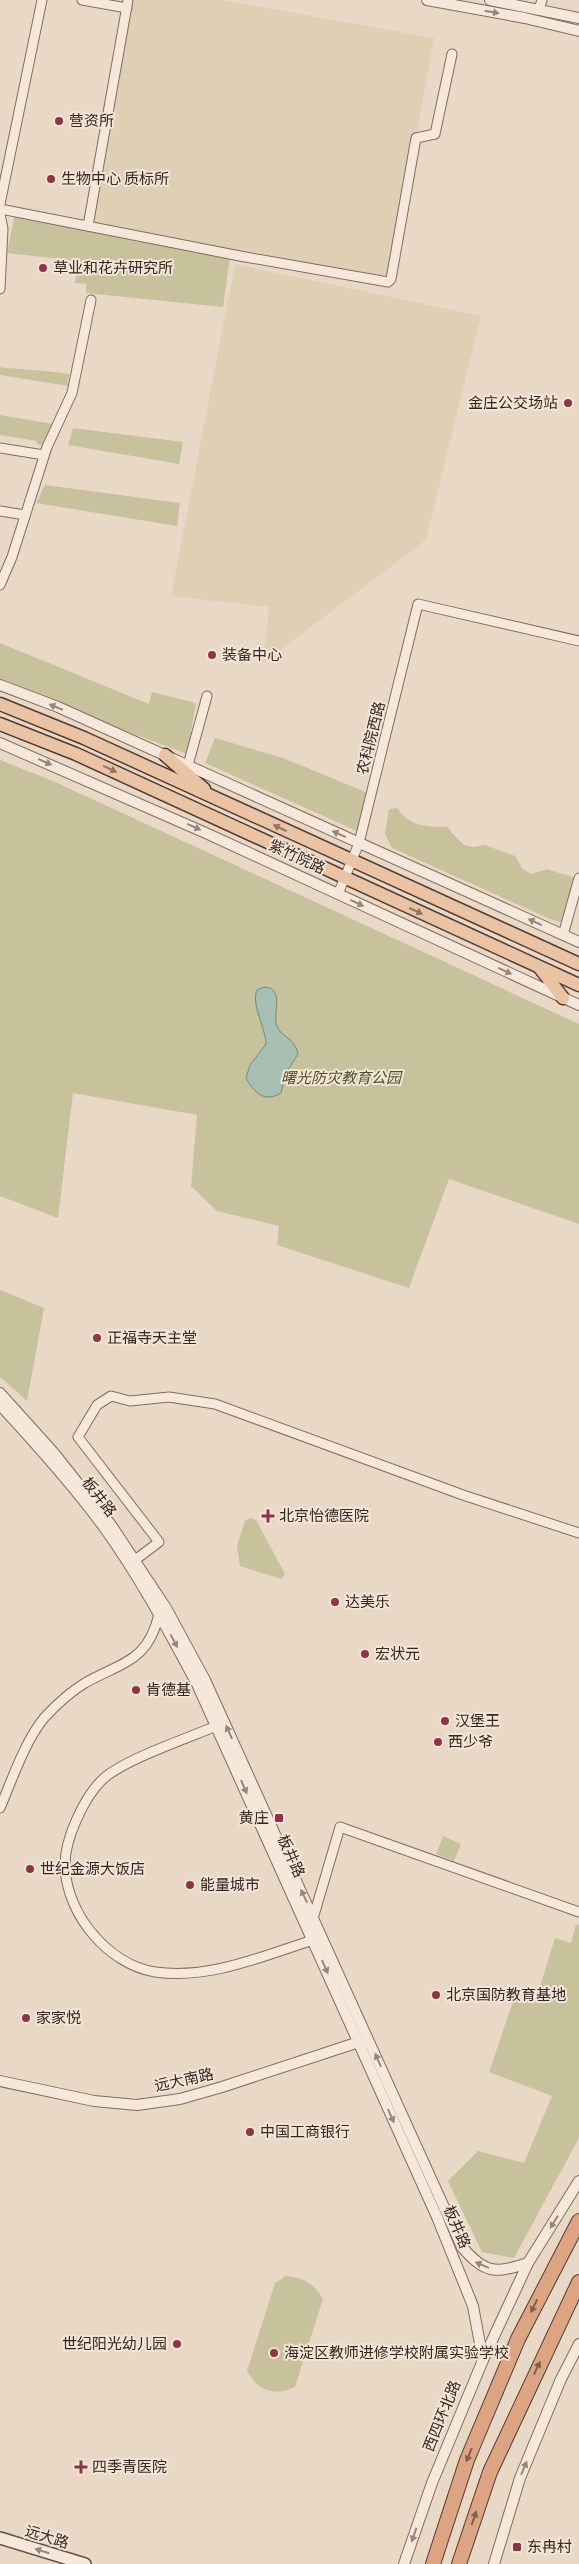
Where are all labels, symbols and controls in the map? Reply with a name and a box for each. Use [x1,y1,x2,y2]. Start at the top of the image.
one-way arrow [485,8,501,16]
place label: 营资所 [69,112,114,130]
marker: 营资所 [53,115,65,127]
place label: 生物中心 质标所 [61,170,169,188]
marker: 生物中心 质标所 [45,173,57,185]
place label: 草业和花卉研究所 [53,259,173,277]
marker: 草业和花卉研究所 [37,262,49,274]
place label: 金庄公交场站 [468,394,558,412]
marker: 金庄公交场站 [562,397,574,409]
place label: 装备中心 [222,646,282,664]
marker: 装备中心 [206,649,218,661]
street label: 农科院西路 [353,699,389,777]
one-way arrow [49,702,63,710]
one-way arrow [38,758,52,766]
one-way arrow [103,766,117,774]
one-way arrow [187,824,201,832]
one-way arrow [273,824,287,832]
one-way arrow [332,829,346,837]
street label: 紫竹院路 [266,836,328,878]
one-way arrow [350,899,364,907]
one-way arrow [409,907,423,915]
one-way arrow [528,918,542,926]
one-way arrow [498,967,512,975]
park label: 曙光防灾教育公园 [281,1069,403,1087]
place label: 正福寺天主堂 [107,1329,197,1347]
marker: 正福寺天主堂 [91,1332,103,1344]
street label: 板井路 [78,1474,120,1520]
place label: 北京怡德医院 [279,1507,369,1525]
marker: 北京怡德医院 [261,1509,275,1523]
place label: 达美乐 [345,1593,390,1611]
marker: 达美乐 [329,1596,341,1608]
one-way arrow [170,1633,178,1648]
place label: 宏状元 [375,1645,420,1663]
marker: 宏状元 [359,1648,371,1660]
place label: 肯德基 [146,1681,191,1699]
marker: 肯德基 [130,1684,142,1696]
place label: 汉堡王 [455,1712,500,1730]
marker: 汉堡王 [439,1715,451,1727]
one-way arrow [225,1725,233,1739]
place label: 西少爷 [448,1733,493,1751]
marker: 西少爷 [432,1736,444,1748]
one-way arrow [240,1780,248,1794]
place label: 黄庄 [239,1809,269,1827]
marker: 黄庄 [273,1812,285,1824]
street label: 板井路 [274,1832,308,1880]
place label: 世纪金源大饭店 [40,1860,145,1878]
marker: 世纪金源大饭店 [24,1863,36,1875]
place label: 能量城市 [200,1876,260,1894]
marker: 能量城市 [184,1879,196,1891]
one-way arrow [299,1889,307,1903]
one-way arrow [322,1960,330,1974]
place label: 北京国防教育基地 [446,1986,566,2004]
marker: 北京国防教育基地 [430,1989,442,2001]
place label: 家家悦 [36,2009,81,2027]
marker: 家家悦 [20,2012,32,2024]
one-way arrow [373,2053,381,2067]
street label: 远大南路 [153,2065,215,2095]
one-way arrow [388,2109,396,2123]
place label: 中国工商银行 [260,2123,350,2141]
marker: 中国工商银行 [244,2126,256,2138]
street label: 板井路 [440,2203,474,2251]
one-way arrow [549,2216,558,2229]
one-way arrow [475,2260,489,2268]
one-way arrow [530,2299,538,2314]
place label: 世纪阳光幼儿园 [62,2335,167,2353]
marker: 世纪阳光幼儿园 [171,2338,183,2350]
place label: 海淀区教师进修学校附属实验学校 [284,2344,509,2362]
marker: 海淀区教师进修学校附属实验学校 [268,2347,280,2359]
one-way arrow [533,2361,541,2375]
street label: 西四环北路 [420,2378,464,2454]
one-way arrow [465,2448,473,2462]
place label: 四季青医院 [92,2458,167,2476]
marker: 四季青医院 [74,2460,88,2474]
one-way arrow [521,2460,529,2475]
one-way arrow [470,2510,478,2525]
street label: 远大路 [23,2522,71,2552]
one-way arrow [410,2528,417,2543]
place label: 东冉村 [527,2538,572,2556]
marker: 东冉村 [511,2541,523,2553]
one-way arrow [35,2547,50,2554]

